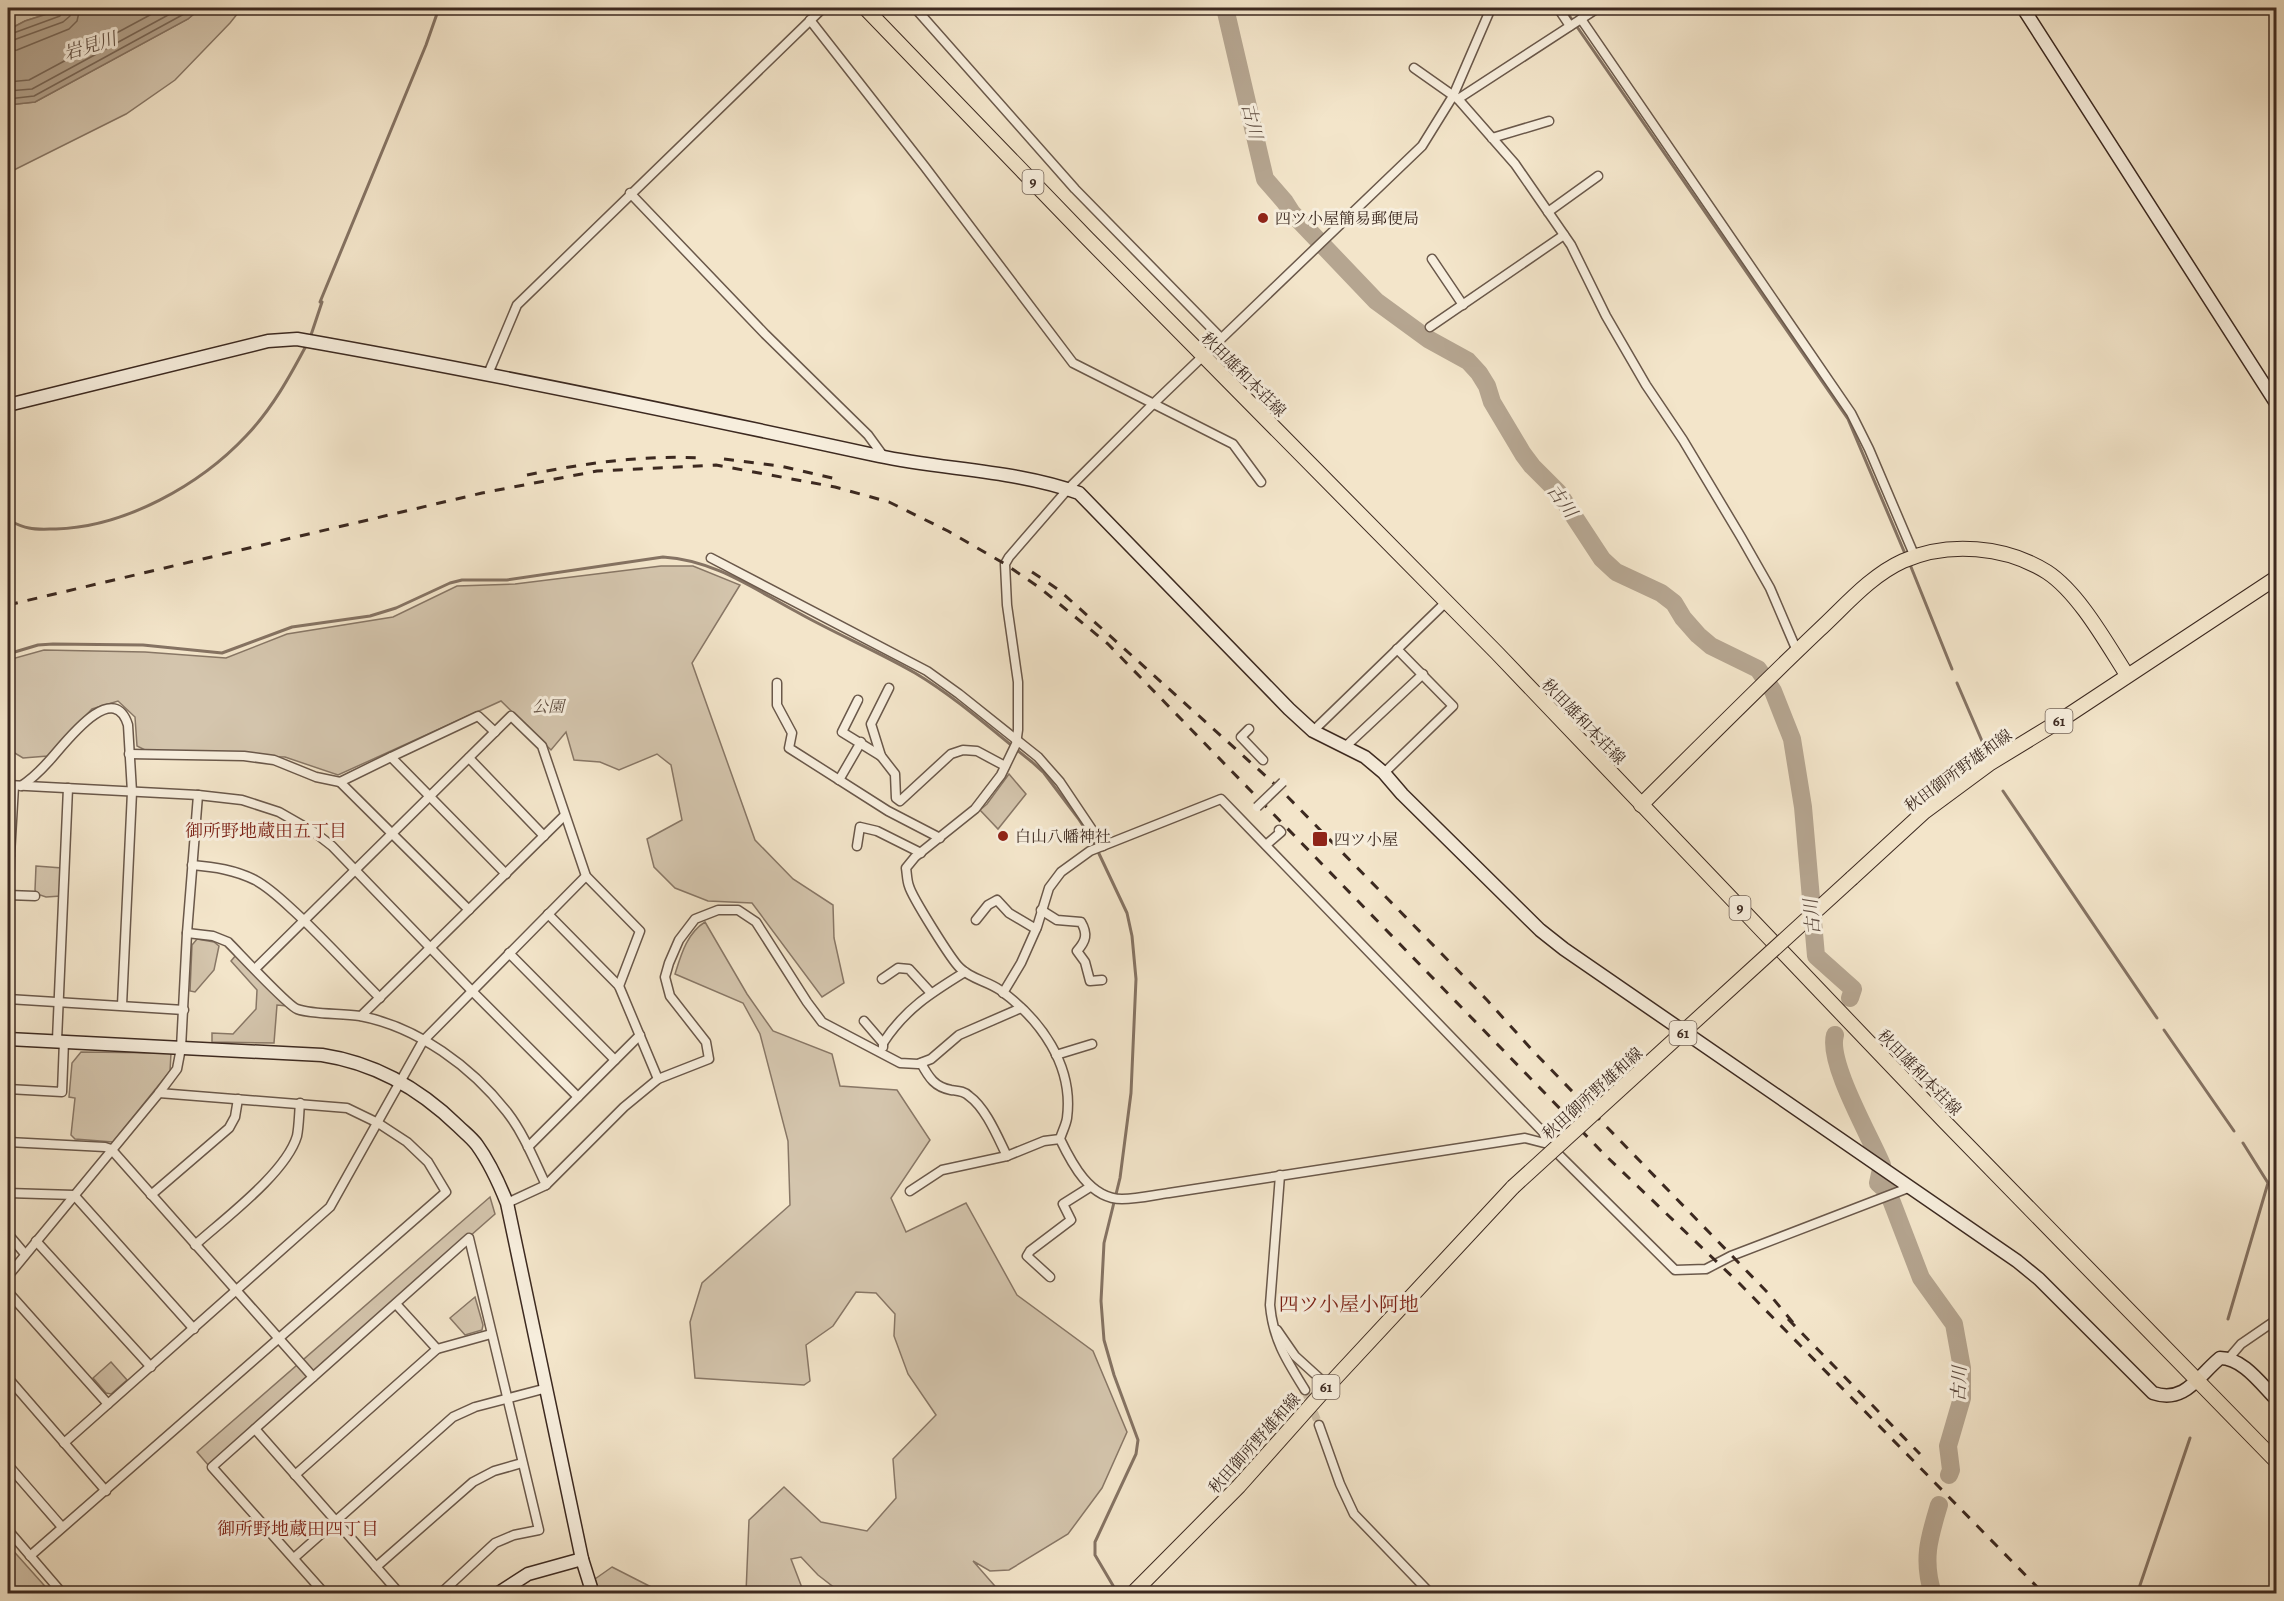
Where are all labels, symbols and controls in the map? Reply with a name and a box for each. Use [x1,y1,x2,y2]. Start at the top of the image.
water label: 岩見川 [61,26,121,65]
water label: 古川 [1236,101,1268,143]
road number: 9 [1022,170,1044,194]
place label: 四ツ小屋簡易郵便局 [1275,208,1419,230]
marker: 四ツ小屋簡易郵便局 [1256,211,1270,225]
street label: 秋田雄和本荘線 [1196,327,1291,422]
water label: 古川 [1542,479,1583,524]
street label: 秋田雄和本荘線 [1536,674,1630,770]
park label: 公園 [532,696,567,718]
road number: 61 [2046,709,2072,733]
street label: 秋田御所野雄和線 [1900,724,2017,817]
district label: 御所野地蔵田五丁目 [185,819,347,843]
place label: 白山八幡神社 [1015,826,1111,848]
marker: 白山八幡神社 [996,829,1010,843]
place label: 四ツ小屋 [1334,829,1398,851]
marker: 四ツ小屋 [1311,830,1329,848]
road number: 9 [1730,896,1750,920]
water label: 古川 [1798,896,1826,936]
road number: 61 [1670,1021,1696,1045]
street label: 秋田雄和本荘線 [1872,1025,1966,1121]
street label: 秋田御所野雄和線 [1538,1043,1648,1145]
district label: 四ツ小屋小阿地 [1279,1291,1419,1318]
water label: 古川 [1946,1364,1972,1402]
road number: 61 [1312,1375,1340,1399]
street label: 秋田御所野雄和線 [1204,1389,1306,1499]
district label: 御所野地蔵田四丁目 [217,1517,379,1541]

